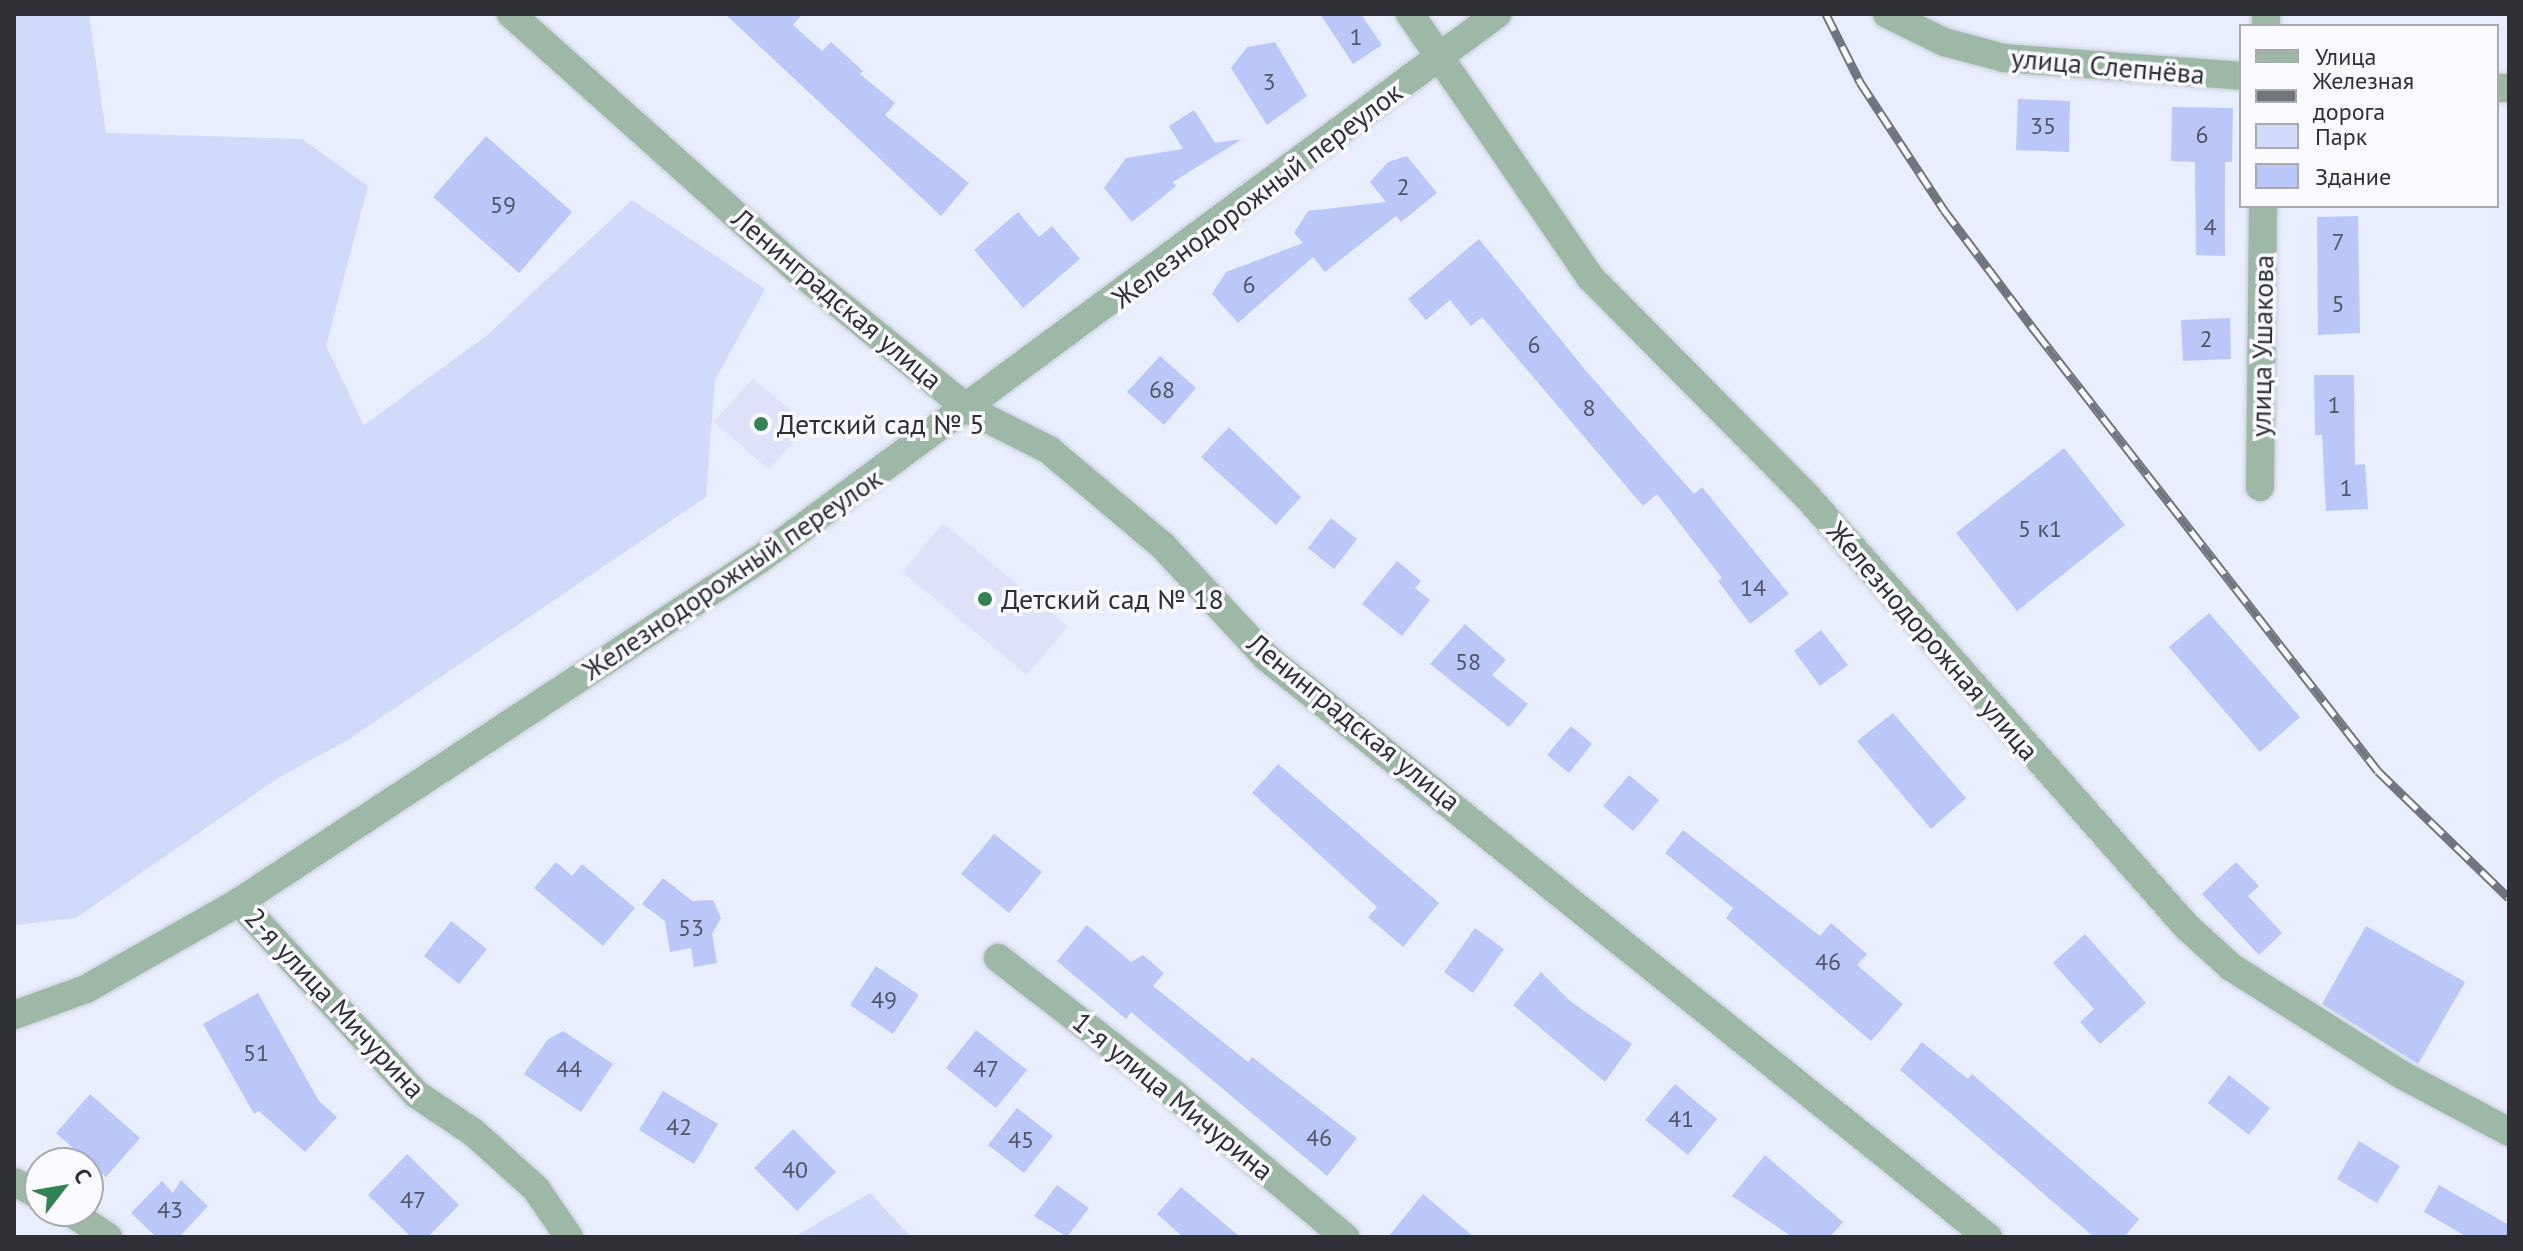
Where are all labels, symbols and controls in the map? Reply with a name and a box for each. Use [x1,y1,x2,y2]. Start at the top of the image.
house number: 1 [1349,23,1363,51]
legend [2239,24,2499,208]
street label: улица Слепнёва [2010,41,2206,91]
text: Улица [2315,41,2376,72]
text: Железная дорога [2313,65,2414,127]
house number: 3 [1262,68,1276,96]
street label: Железнодорожный переулок [1106,75,1408,315]
house number: 35 [2030,112,2056,140]
house number: 6 [2195,121,2209,149]
text: Парк [2315,121,2367,152]
text: Здание [2315,161,2391,192]
house number: 2 [1396,173,1410,201]
house number: 59 [490,191,516,219]
street label: Ленинградская улица [725,201,949,397]
house number: 4 [2203,213,2217,241]
house number: 7 [2331,228,2345,256]
street label: улица Ушакова [2244,254,2280,438]
house number: 6 [1242,271,1256,299]
house number: 5 [2331,290,2345,318]
house number: 2 [2199,325,2213,353]
house number: 6 [1527,331,1541,359]
house number: 68 [1149,376,1175,404]
house number: 1 [2327,391,2341,419]
house number: 8 [1582,394,1596,422]
place label: Детский сад № 5 [777,407,985,441]
marker: Детский сад № 5 [752,415,770,433]
street label: Железнодорожный переулок [576,461,888,687]
house number: 1 [2339,474,2353,502]
street label: Железнодорожная улица [1820,515,2046,767]
house number: 5 к1 [2018,515,2062,543]
house number: 14 [1740,574,1766,602]
place label: Детский сад № 18 [1001,582,1224,616]
marker: Детский сад № 18 [976,590,994,608]
street label: Ленинградская улица [1241,626,1467,818]
house number: 58 [1455,648,1481,676]
street label: 2-я улица Мичурина [238,901,432,1105]
house number: 53 [678,914,704,942]
house number: 46 [1815,948,1841,976]
house number: 49 [871,986,897,1014]
street label: 1-я улица Мичурина [1066,1005,1280,1187]
house number: 51 [243,1039,269,1067]
house number: 44 [556,1055,582,1083]
house number: 47 [973,1055,999,1083]
house number: 41 [1668,1105,1694,1133]
house number: 42 [666,1113,692,1141]
house number: 46 [1306,1124,1332,1152]
house number: 45 [1008,1126,1034,1154]
north arrow [24,1147,104,1227]
house number: 40 [782,1156,808,1184]
text: С [68,1163,98,1188]
house number: 47 [400,1186,426,1214]
house number: 43 [157,1196,183,1224]

